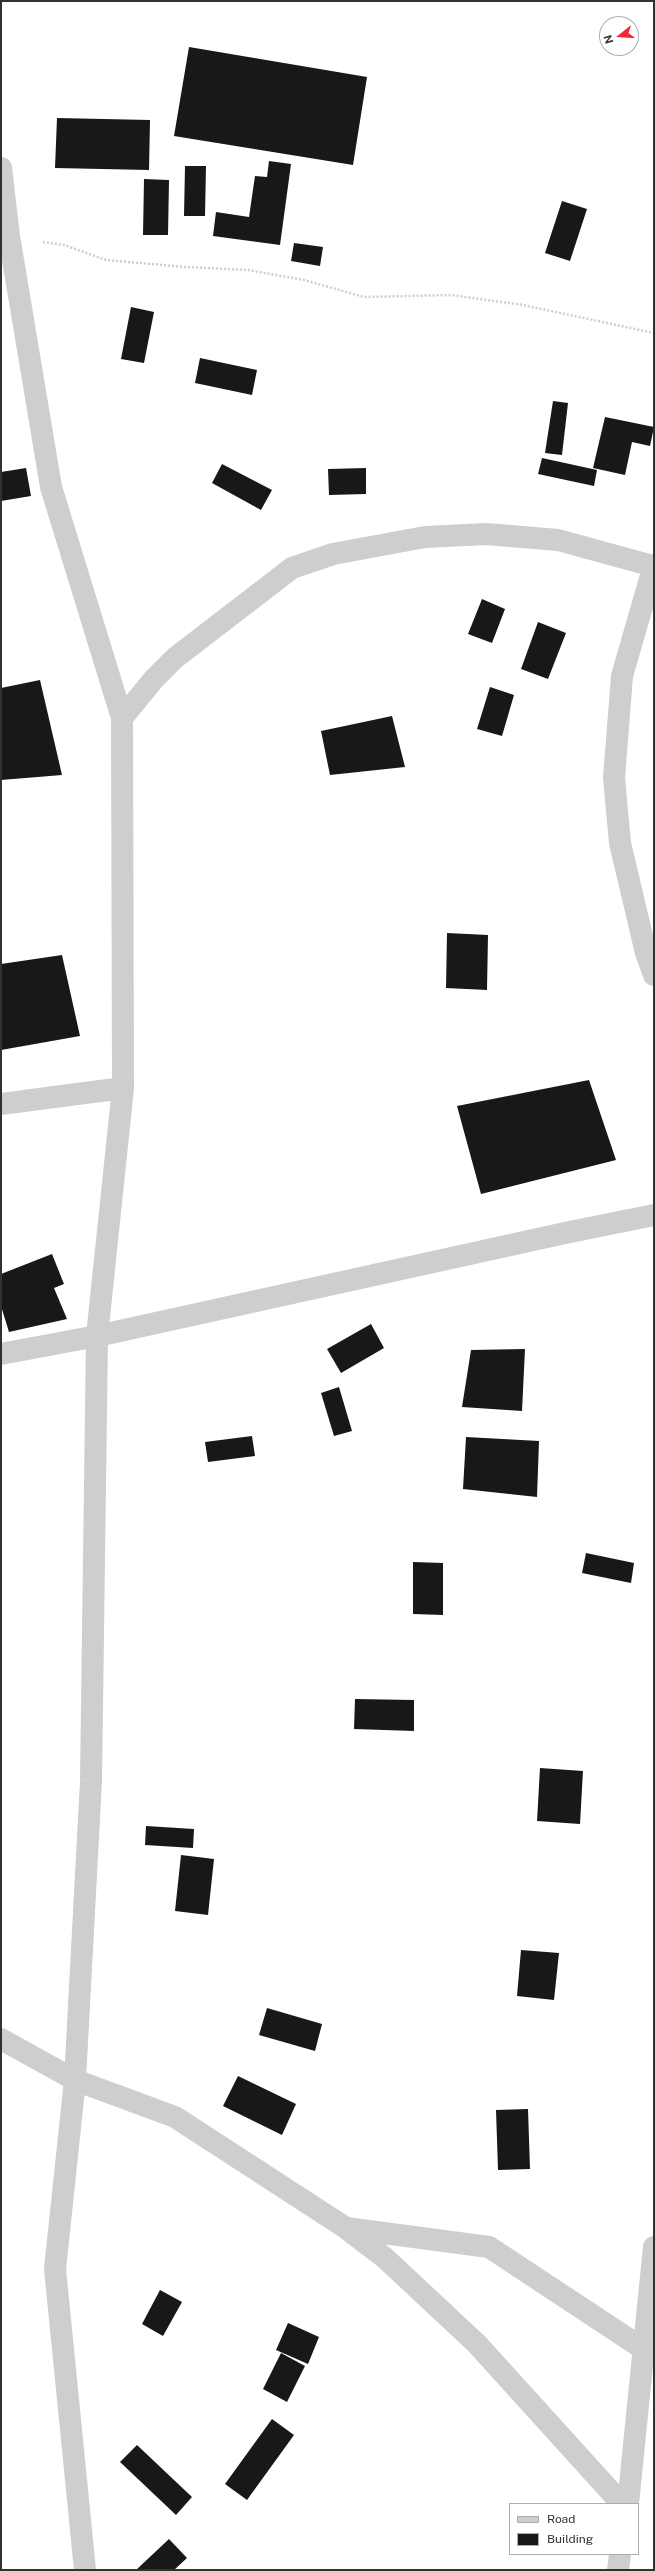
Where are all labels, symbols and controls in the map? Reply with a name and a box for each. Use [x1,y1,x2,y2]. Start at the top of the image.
north arrow [599,16,639,56]
text: N [601,33,615,45]
legend [509,2503,639,2555]
text: Road [547,2512,575,2526]
text: Building [547,2532,593,2546]

